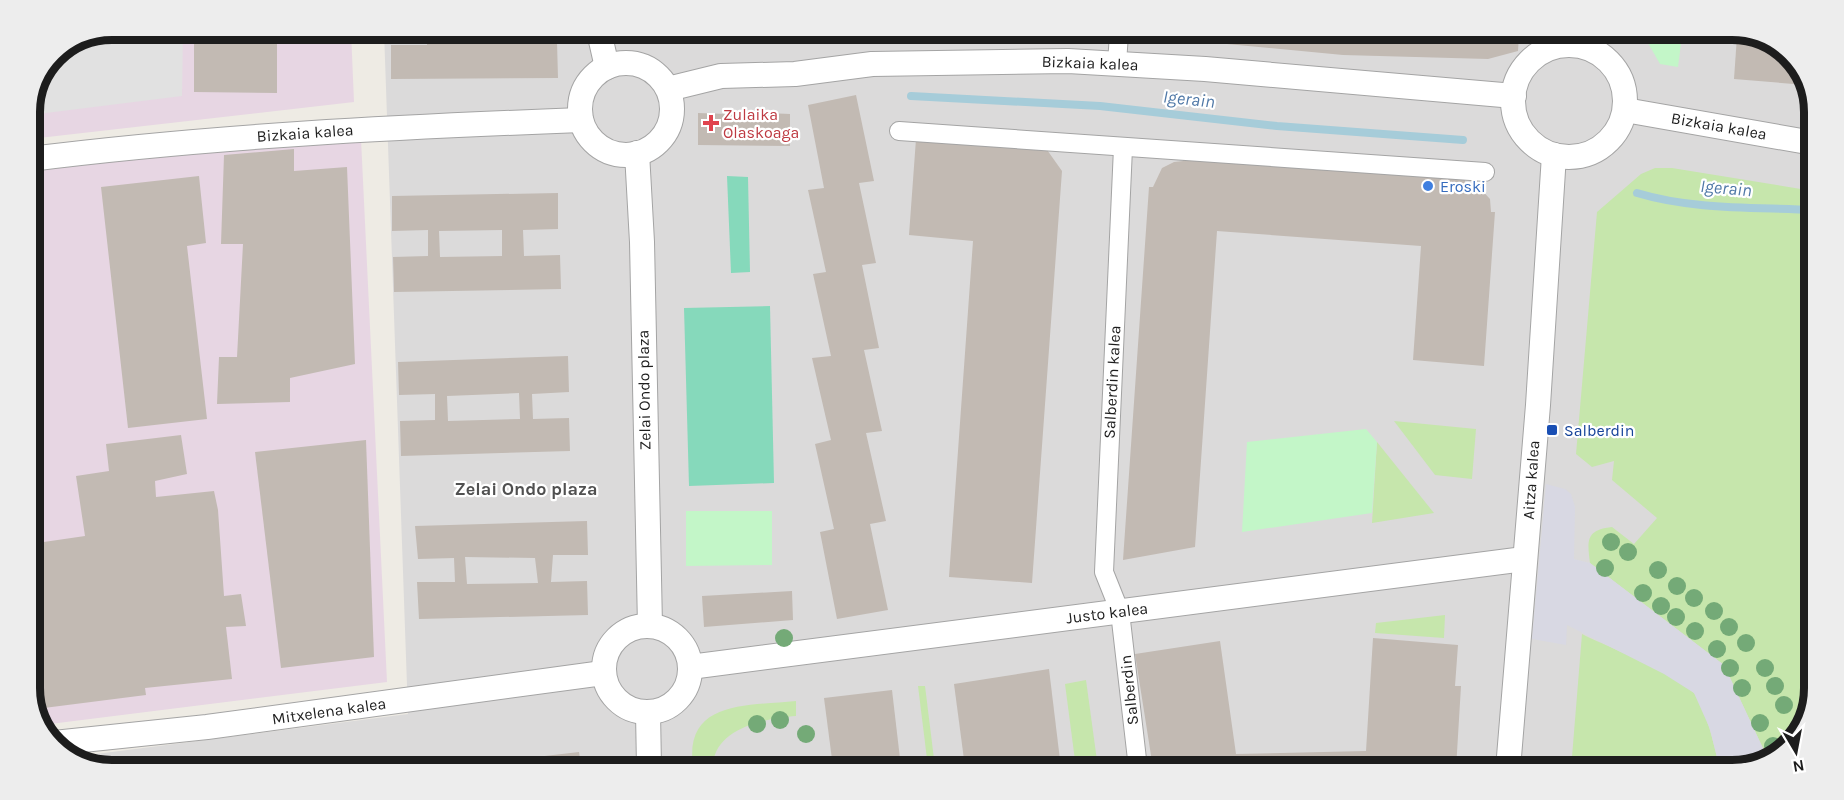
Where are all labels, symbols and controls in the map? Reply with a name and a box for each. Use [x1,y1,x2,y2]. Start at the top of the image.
street label: Bizkaia kalea [1041,52,1139,74]
water label: Igerain [1162,85,1216,113]
place label: Zulaika Olaskoaga [723,105,799,142]
street label: Bizkaia kalea [1670,108,1768,144]
marker: Zulaika Olaskoaga [704,116,718,130]
street label: Bizkaia kalea [256,120,354,146]
water label: Igerain [1699,175,1753,201]
place label: Eroski [1440,177,1486,196]
marker: Eroski [1421,179,1435,193]
street label: Salberdin kalea [1100,325,1124,439]
street label: Zelai Ondo plaza [633,330,655,450]
place label: Salberdin [1564,421,1634,440]
marker: Salberdin [1545,423,1559,437]
street label: Aitza kalea [1519,440,1543,520]
district label: Zelai Ondo plaza [454,478,598,500]
street label: Justo kalea [1065,599,1149,627]
street label: Salberdin [1116,654,1142,726]
street label: Mitxelena kalea [271,694,387,728]
north arrow [1766,722,1826,782]
text: N [1791,756,1806,777]

